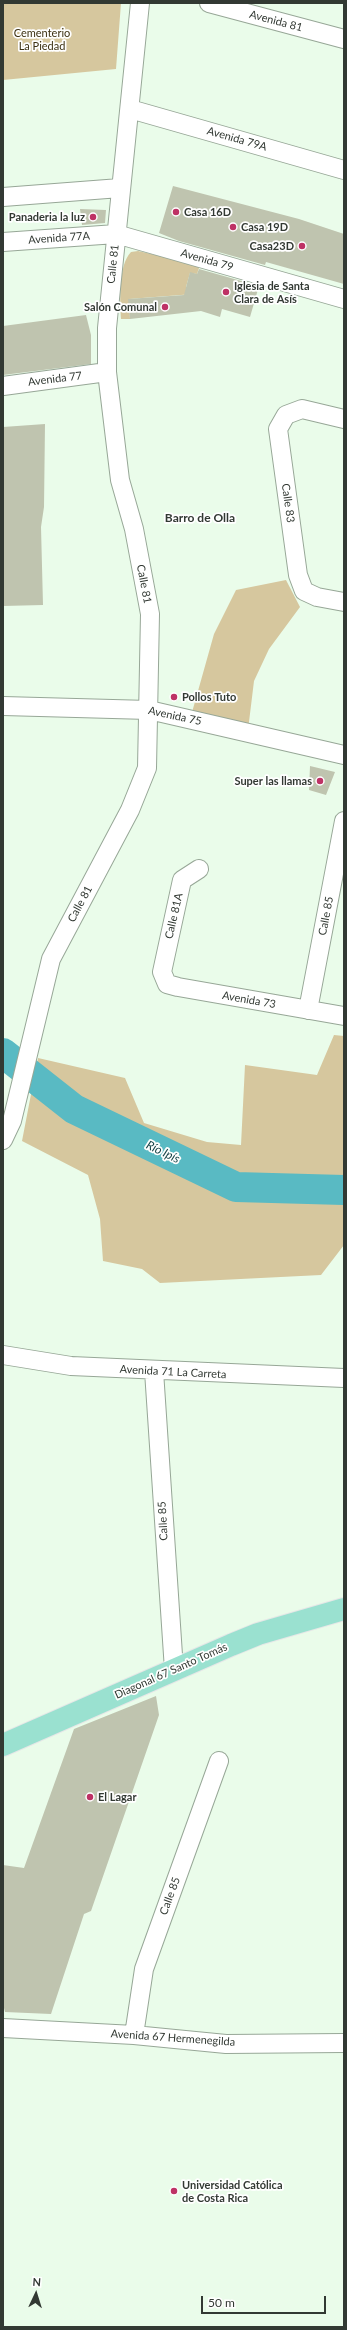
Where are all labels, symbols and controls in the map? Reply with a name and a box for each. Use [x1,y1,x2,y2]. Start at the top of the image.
street label: Avenida 81 [248,8,304,34]
park label: Cementerio La Piedad [14,26,70,52]
street label: Avenida 79A [205,124,269,154]
place label: Casa 16D [184,205,231,219]
marker: Casa 16D [171,207,181,217]
place label: Panaderia la luz [9,210,85,224]
marker: Panaderia la luz [88,212,98,222]
place label: Casa 19D [241,220,288,234]
marker: Casa 19D [228,222,238,232]
street label: Avenida 77A [28,229,90,247]
place label: Casa23D [250,239,294,253]
marker: Casa23D [297,241,307,251]
street label: Calle 81 [104,244,122,284]
street label: Avenida 79 [179,246,235,274]
place label: Iglesia de Santa Clara de Asís [234,279,310,305]
marker: Iglesia de Santa Clara de Asís [221,287,231,297]
place label: Salón Comunal [84,300,157,314]
marker: Salón Comunal [160,302,170,312]
street label: Avenida 77 [27,369,83,389]
street label: Calle 83 [279,483,297,523]
district label: Barro de Olla [165,511,235,525]
street label: Calle 81 [134,563,154,605]
place label: Pollos Tuto [182,690,236,704]
marker: Pollos Tuto [169,692,179,702]
street label: Avenida 75 [147,704,203,728]
place label: Super las llamas [234,774,312,788]
marker: Super las llamas [315,776,325,786]
street label: Calle 81 [65,884,95,924]
street label: Calle 81A [162,892,186,940]
street label: Calle 85 [316,895,336,937]
street label: Avenida 73 [221,989,277,1011]
water label: Río Ipís [144,1138,182,1166]
street label: Avenida 71 La Carreta [119,1363,227,1381]
street label: Calle 85 [155,1501,171,1541]
street label: Diagonal 67 Santo Tomás [113,1640,229,1702]
place label: El Lagar [98,1790,136,1804]
marker: El Lagar [85,1792,95,1802]
street label: Calle 85 [157,1875,183,1917]
street label: Avenida 67 Hermenegilda [110,2027,236,2049]
place label: Universidad Católica de Costa Rica [182,2178,283,2204]
marker: Universidad Católica de Costa Rica [169,2186,179,2196]
north arrow [16,2274,56,2314]
text: N [32,2275,42,2288]
scale bar [203,2288,328,2314]
text: 50 m [208,2295,235,2310]

